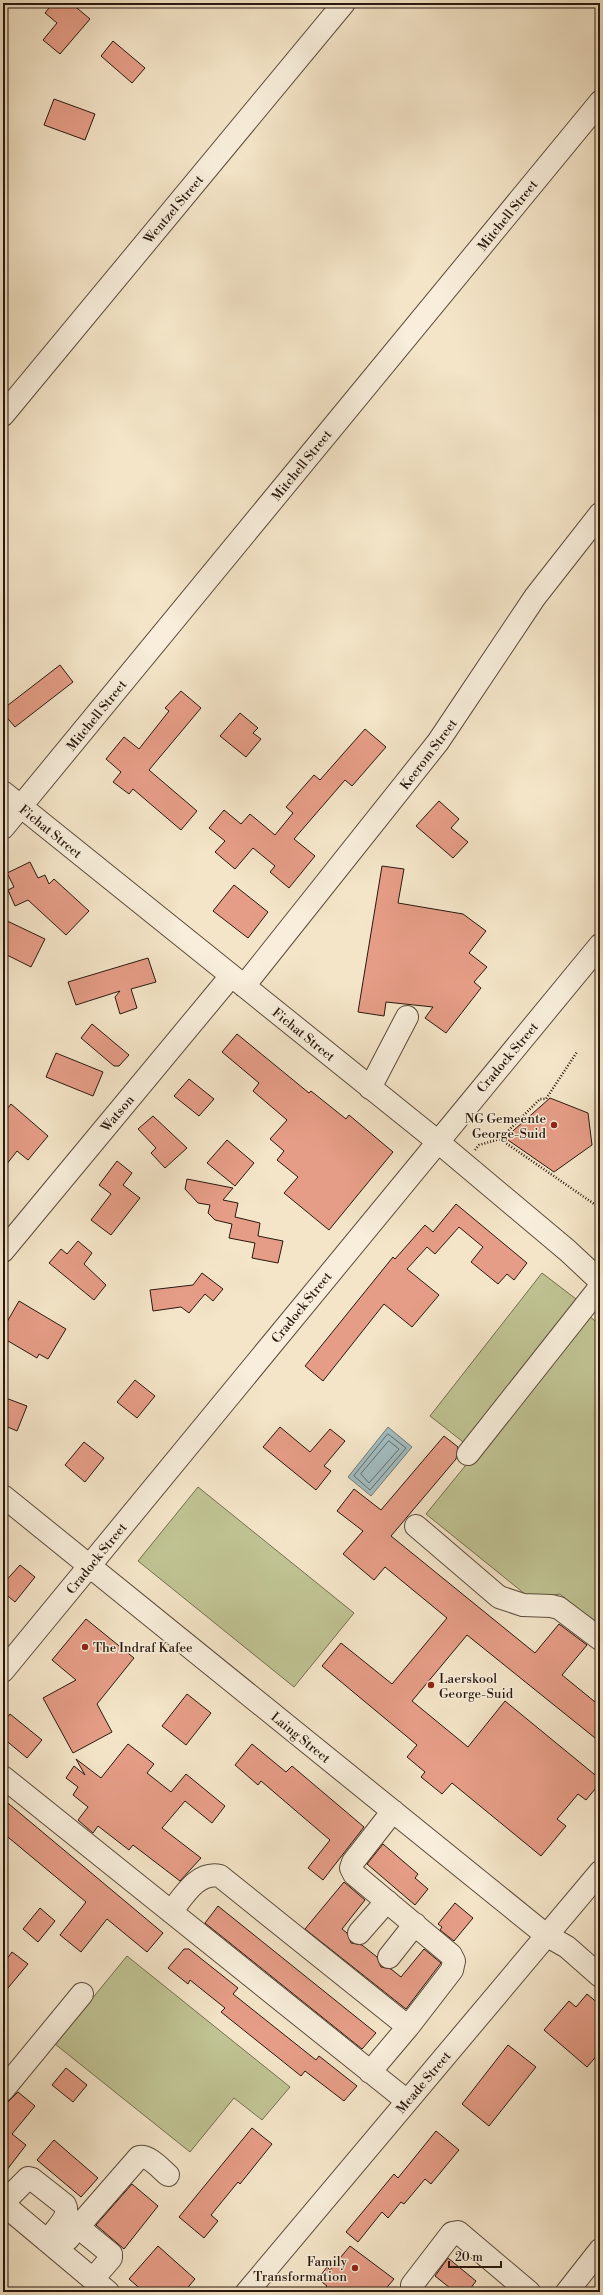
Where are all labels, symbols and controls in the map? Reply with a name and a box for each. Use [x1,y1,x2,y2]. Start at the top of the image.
street label: Wentzel Street [140,172,207,248]
street label: Mitchell Street [474,177,541,254]
street label: Mitchell Street [268,427,335,504]
street label: Mitchell Street [63,677,130,754]
street label: Keerom Street [397,716,461,793]
street label: Fichat Street [16,802,85,862]
street label: Fichat Street [269,1005,338,1065]
street label: Cradock Street [474,1019,542,1096]
street label: Watson [97,1092,138,1136]
place label: NG Gemeente George-Suid [465,1111,547,1142]
marker: NG Gemeente George-Suid [549,1120,559,1130]
street label: Cradock Street [268,1268,336,1347]
street label: Cradock Street [63,1519,131,1598]
place label: The Indraf Kafee [93,1640,193,1656]
marker: The Indraf Kafee [80,1642,90,1652]
place label: Laerskool George-Suid [439,1671,514,1702]
marker: Laerskool George-Suid [426,1680,436,1690]
street label: Laing Street [267,1709,334,1767]
street label: Meade Street [393,2048,455,2117]
scale bar [449,2243,501,2269]
text: 20 m [455,2250,483,2265]
place label: Family Transformation [253,2254,348,2285]
marker: Family Transformation [350,2263,360,2273]

